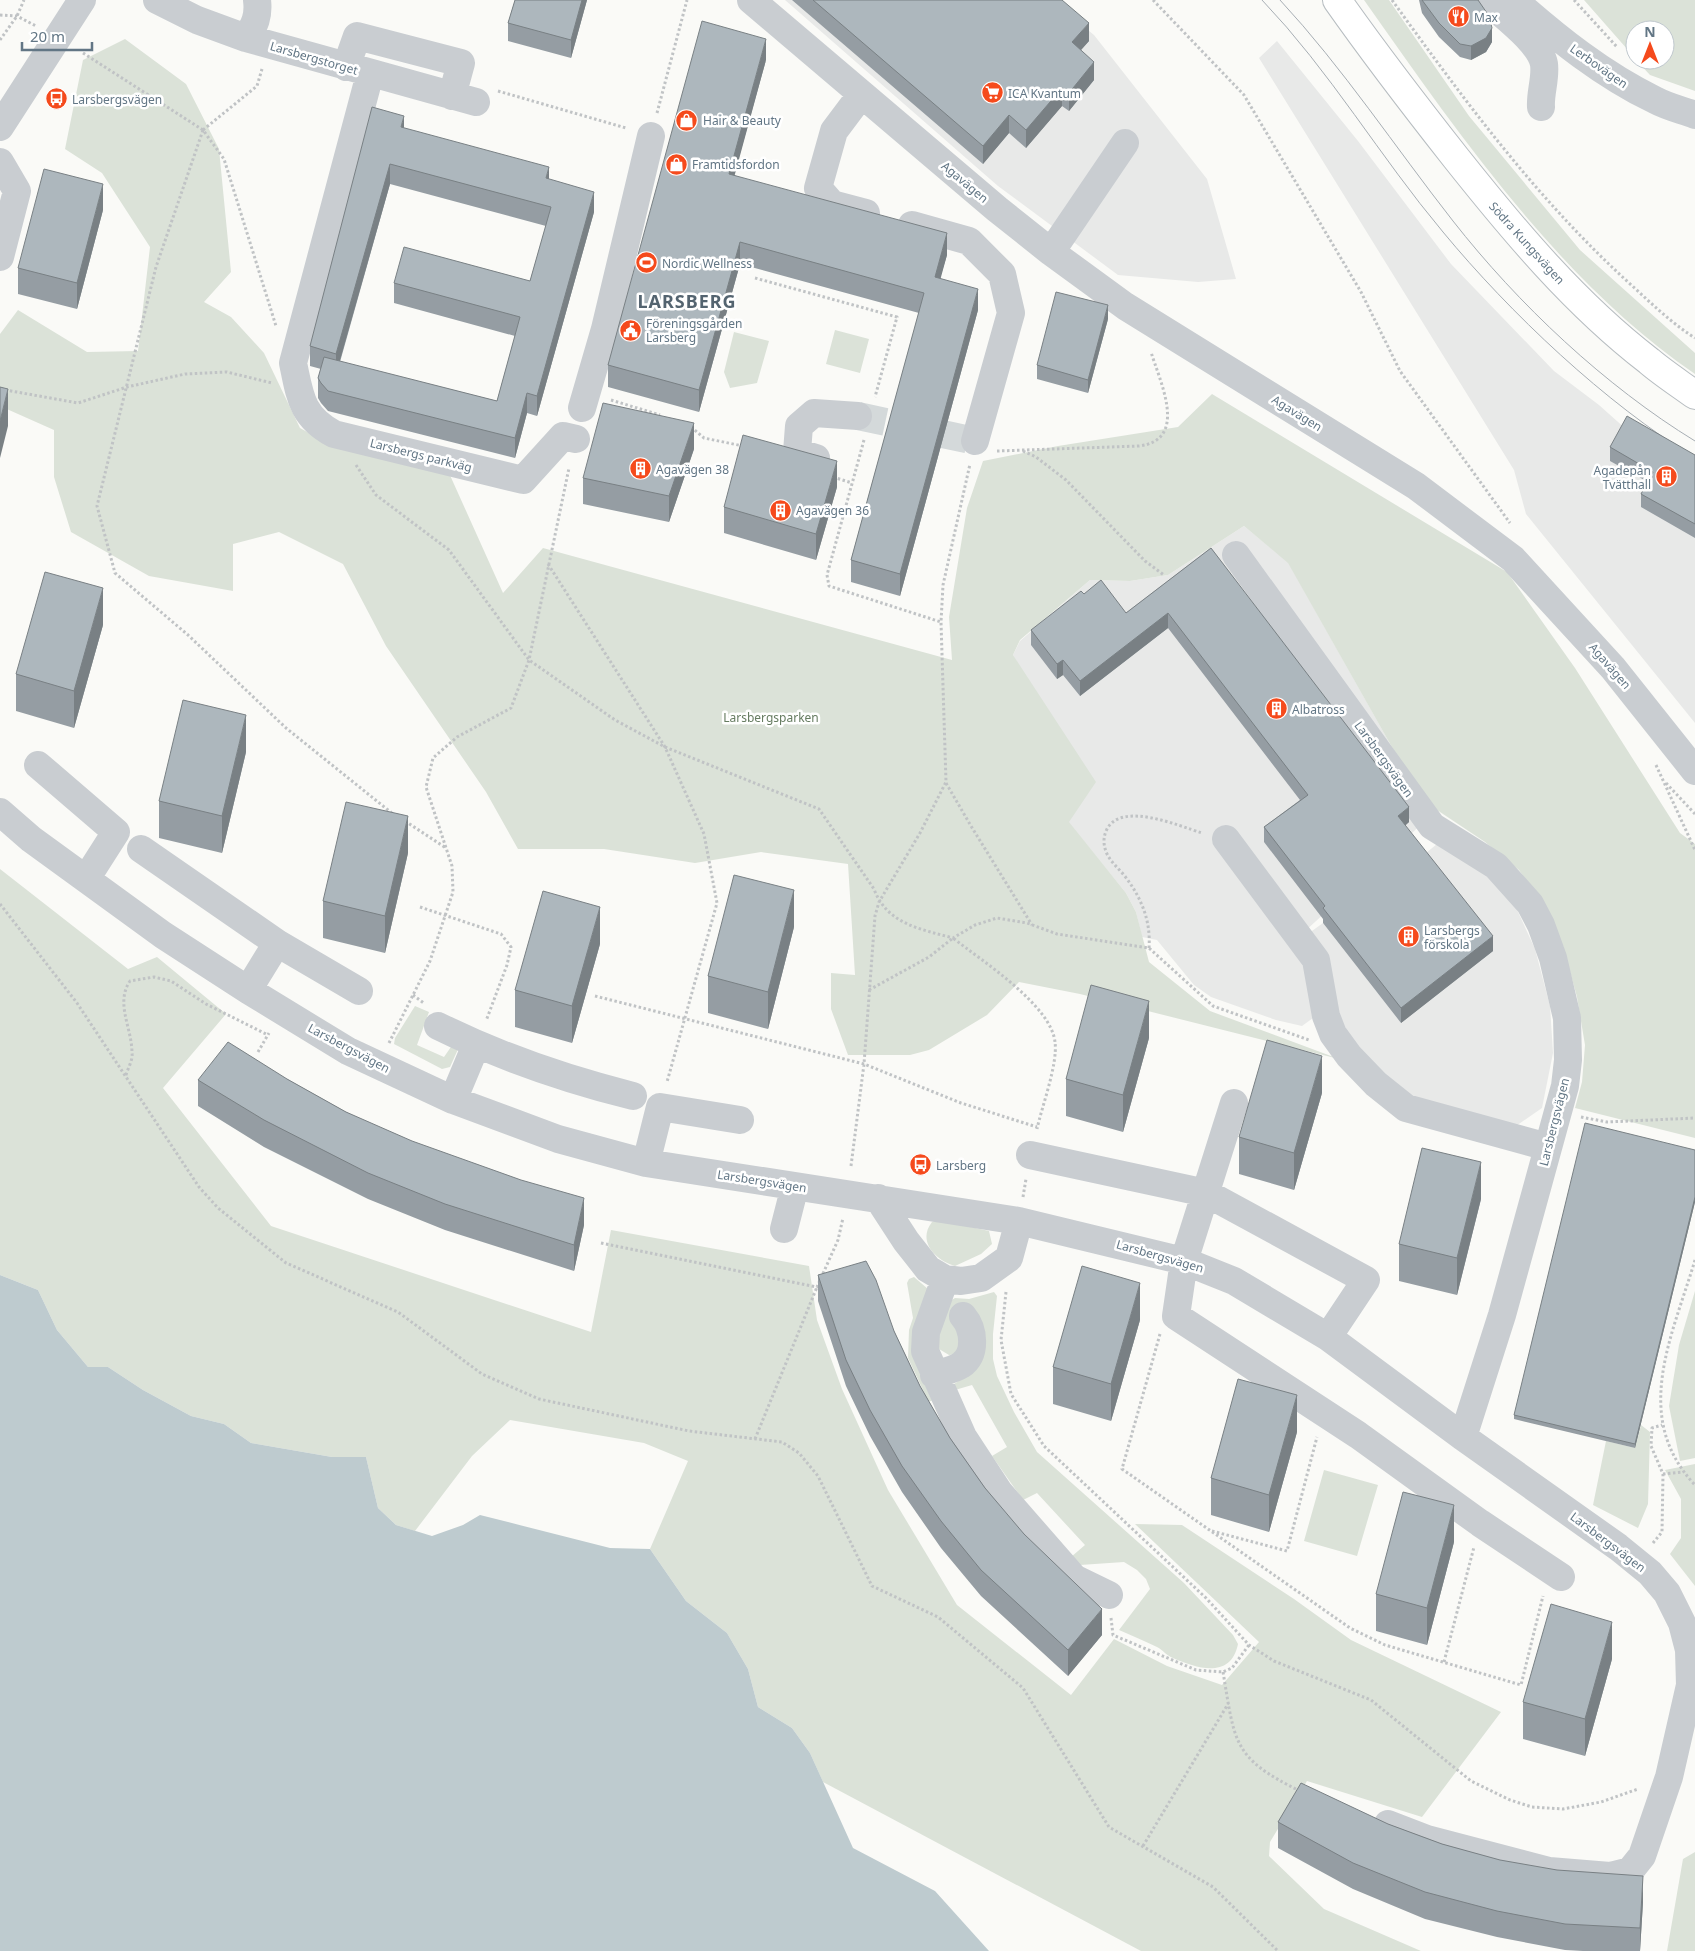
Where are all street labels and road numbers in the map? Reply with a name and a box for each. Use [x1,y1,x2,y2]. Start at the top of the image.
street label: Larsbergstorget [268,37,361,79]
street label: Lerbovägen [1567,40,1631,92]
street label: Agavägen [938,157,992,207]
street label: Södra Kungsvägen [1485,198,1569,288]
street label: Agavägen [1269,391,1325,435]
street label: Larsbergs parkväg [368,434,474,476]
street label: Agavägen [1585,639,1635,693]
street label: Larsbergsvägen [1351,718,1417,800]
street label: Larsbergsvägen [305,1019,393,1077]
street label: Larsbergsvägen [1535,1076,1573,1168]
street label: Larsbergsvägen [716,1166,808,1196]
street label: Larsbergsvägen [1114,1235,1206,1277]
street label: Larsbergsvägen [1567,1508,1649,1576]

